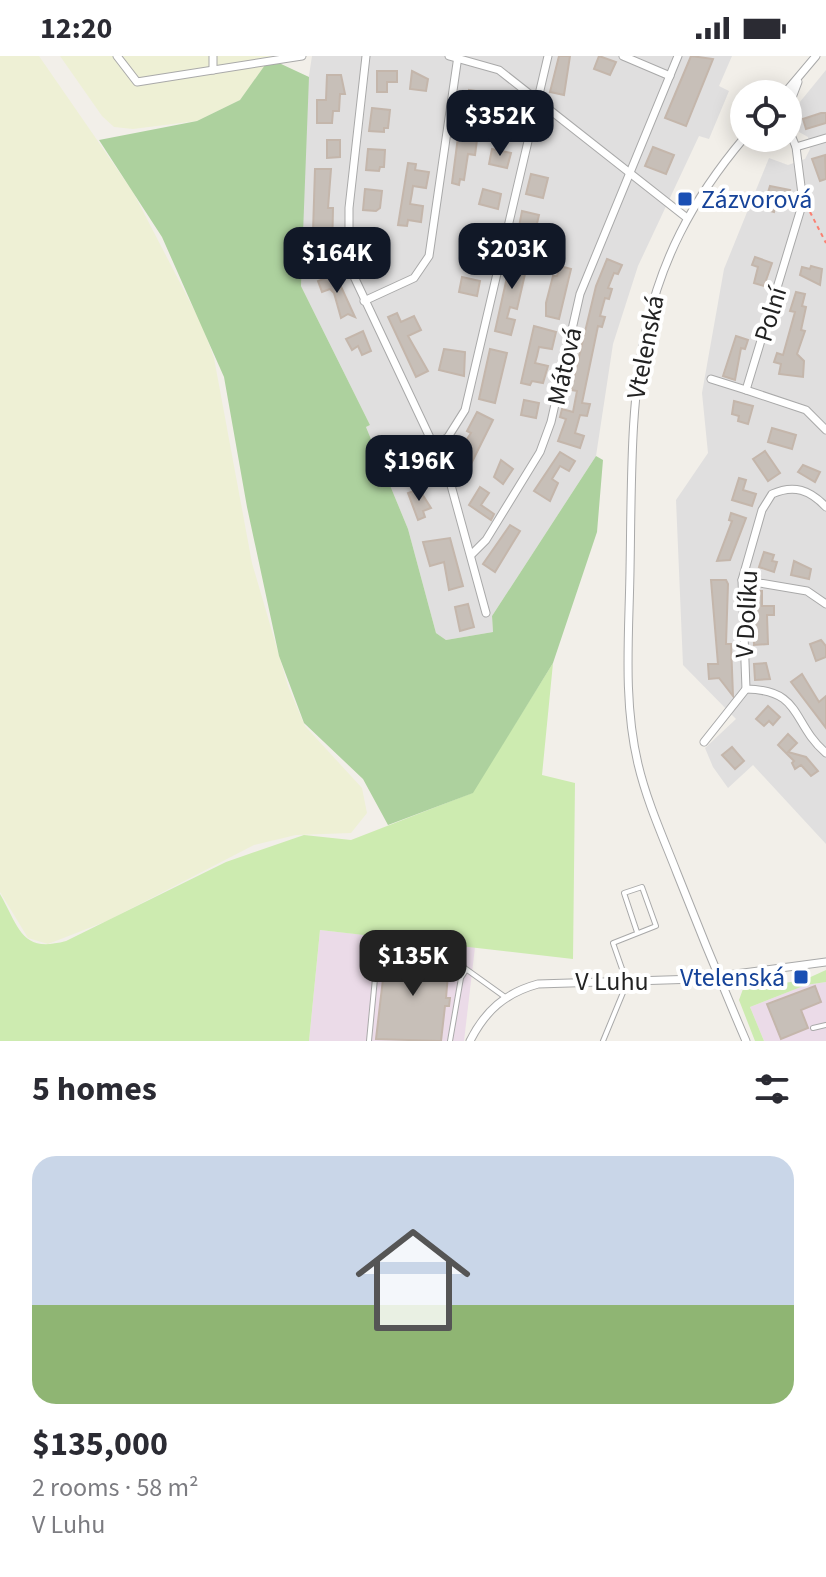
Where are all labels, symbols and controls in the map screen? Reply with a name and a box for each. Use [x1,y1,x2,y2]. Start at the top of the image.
text: 12:20 [40,7,112,50]
map controls [730,80,802,152]
button: locate [730,80,802,152]
pin: $352K [444,90,556,158]
text: $352K [465,97,535,134]
place label: Zázvorová [701,181,812,218]
marker: Zázvorová [676,190,694,208]
pin: $203K [456,223,568,291]
pin: $164K [281,227,393,295]
text: $203K [477,230,547,267]
text: $164K [302,234,372,271]
street label: Polní [745,281,797,346]
street label: Vtelenská [617,292,674,402]
street label: Mátová [538,324,591,409]
pin: $196K [363,435,475,503]
text: $196K [384,442,454,479]
street label: V Dolíku [726,569,767,659]
pin: $135K [357,930,469,998]
text: $135K [378,937,448,974]
place label: Vtelenská [680,959,785,996]
street label: V Luhu [575,963,649,1000]
marker: Vtelenská [792,968,810,986]
text: 5 homes [32,1065,157,1114]
icon: filters [750,1067,794,1111]
icon: home [341,1208,485,1352]
text: $135,000 [32,1420,168,1469]
text: 2 rooms · 58 m² [32,1469,199,1506]
text: V Luhu [32,1506,105,1543]

